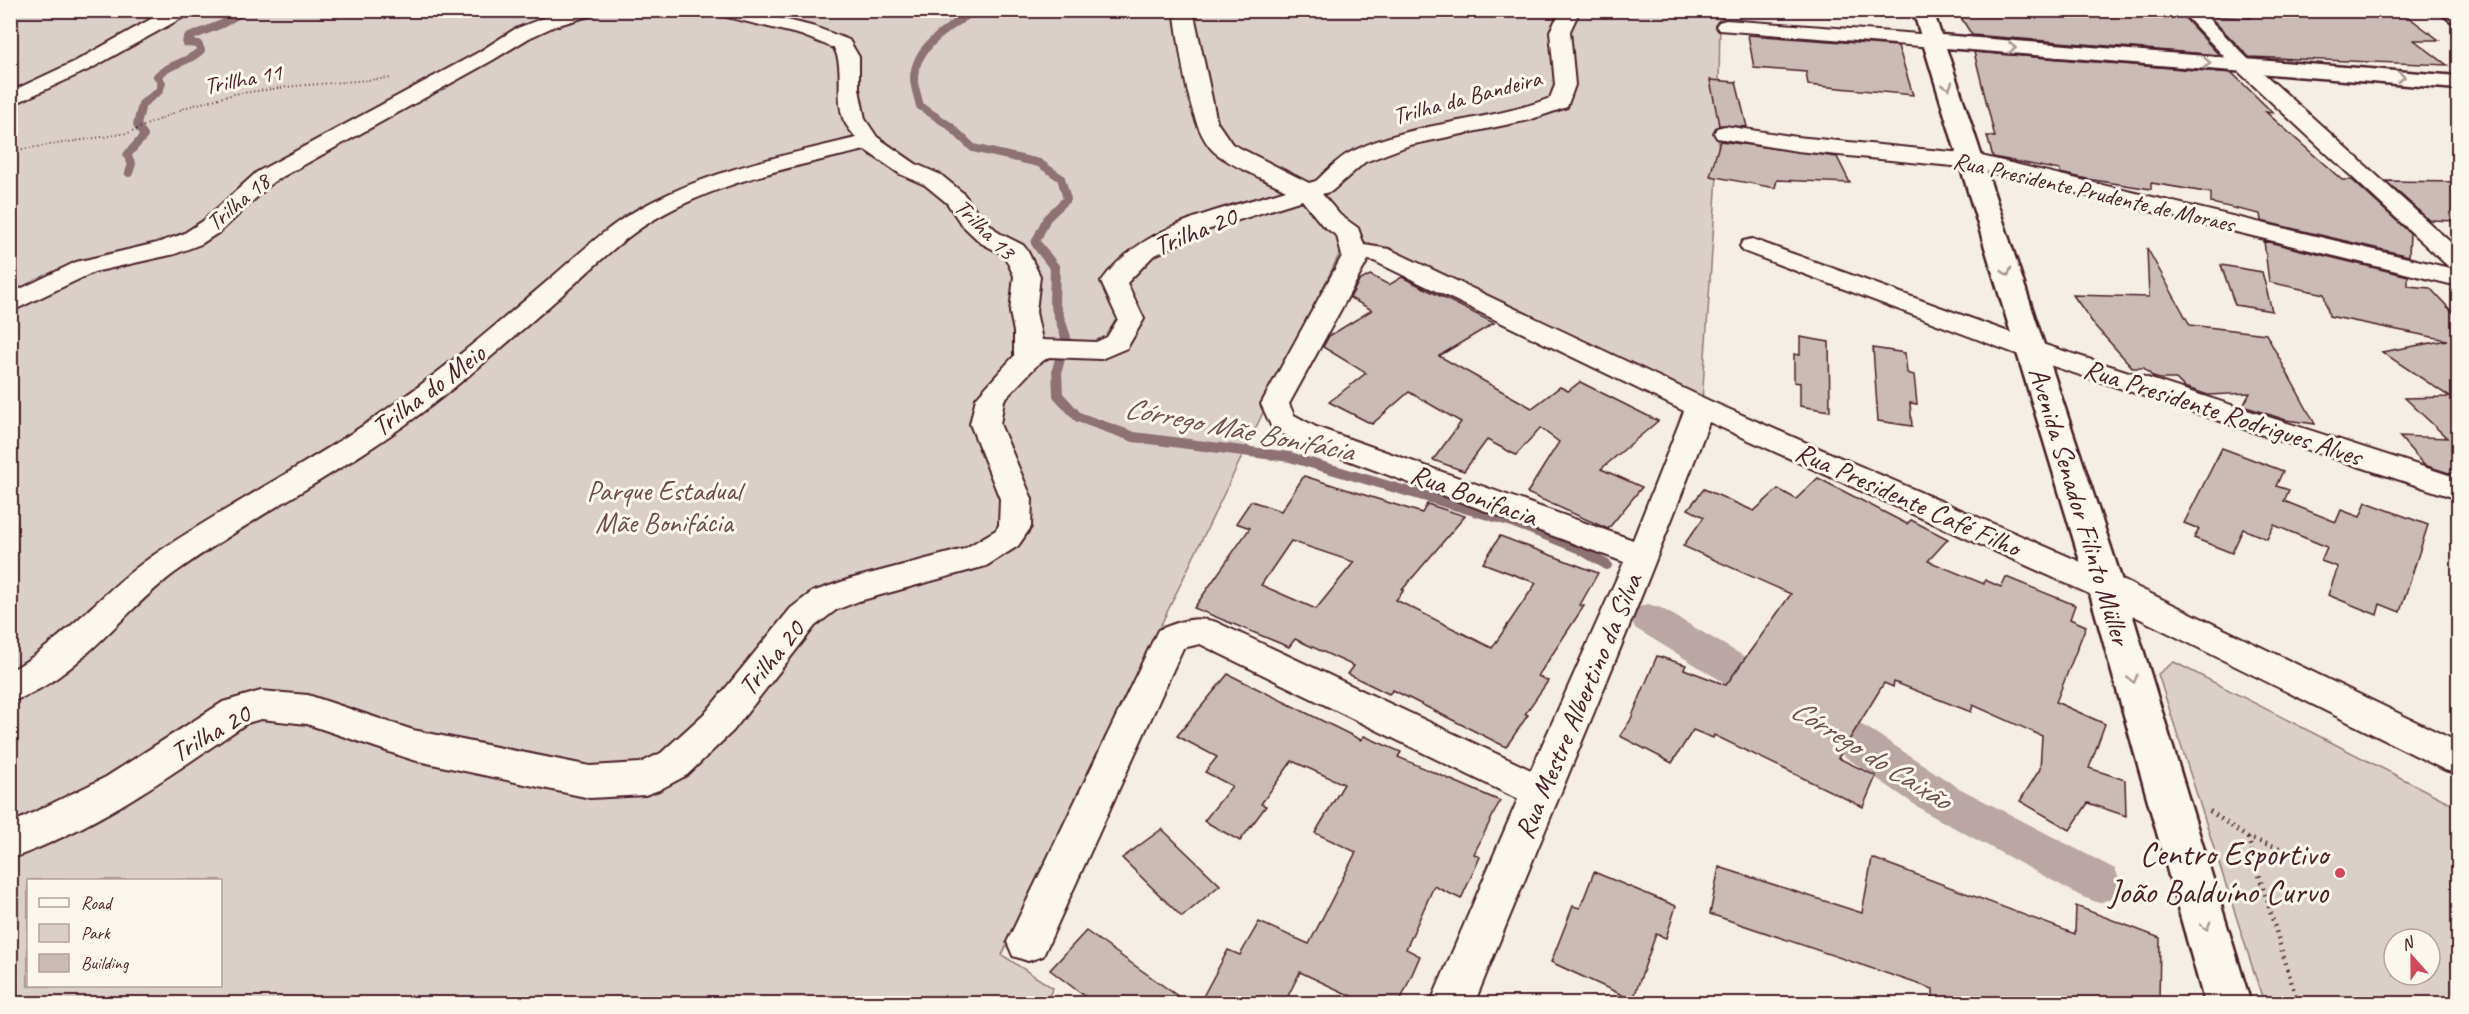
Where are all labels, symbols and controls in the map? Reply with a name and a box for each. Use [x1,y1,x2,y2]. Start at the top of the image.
one-way arrow [2008,41,2017,54]
one-way arrow [2202,56,2211,69]
street label: Trillha 11 [202,57,286,101]
street label: Trilha da Bandeira [1390,62,1546,131]
one-way arrow [2397,71,2406,84]
one-way arrow [1941,80,1953,91]
street label: Rua Presidente Prudente de Moraes [1951,145,2239,239]
street label: Trilha 18 [200,165,278,237]
street label: Trilha 13 [948,192,1023,267]
street label: Trilha 20 [1148,198,1244,263]
one-way arrow [2000,266,2012,277]
street label: Trilha do Meio [364,335,494,444]
street label: Rua Presidente Rodrigues Alves [2079,350,2369,474]
street label: Avenida Senador Filinto Müller [2021,363,2140,651]
water label: Córrego Mãe Bonifácia [1122,388,1359,470]
street label: Rua Presidente Café Filho [1790,434,2029,565]
street label: Rua Bonifacia [1406,456,1544,535]
park label: Parque Estadual Mãe Bonifácia [587,473,746,540]
street label: Rua Mestre Albertino da Silva [1506,567,1650,844]
street label: Trilha 20 [730,611,813,703]
one-way arrow [2126,673,2138,684]
water label: Córrego do Caixão [1784,690,1962,820]
street label: Trilha 20 [164,695,258,770]
place label: Centro Esportivo João Balduíno Curvo [2106,833,2331,913]
marker: Centro Esportivo João Balduíno Curvo [2333,866,2347,880]
legend [27,879,222,987]
text: Road [81,892,114,914]
one-way arrow [2199,920,2211,931]
text: Park [81,922,111,944]
north arrow [2382,927,2442,987]
text: N [2399,932,2418,955]
text: Building [81,952,130,974]

